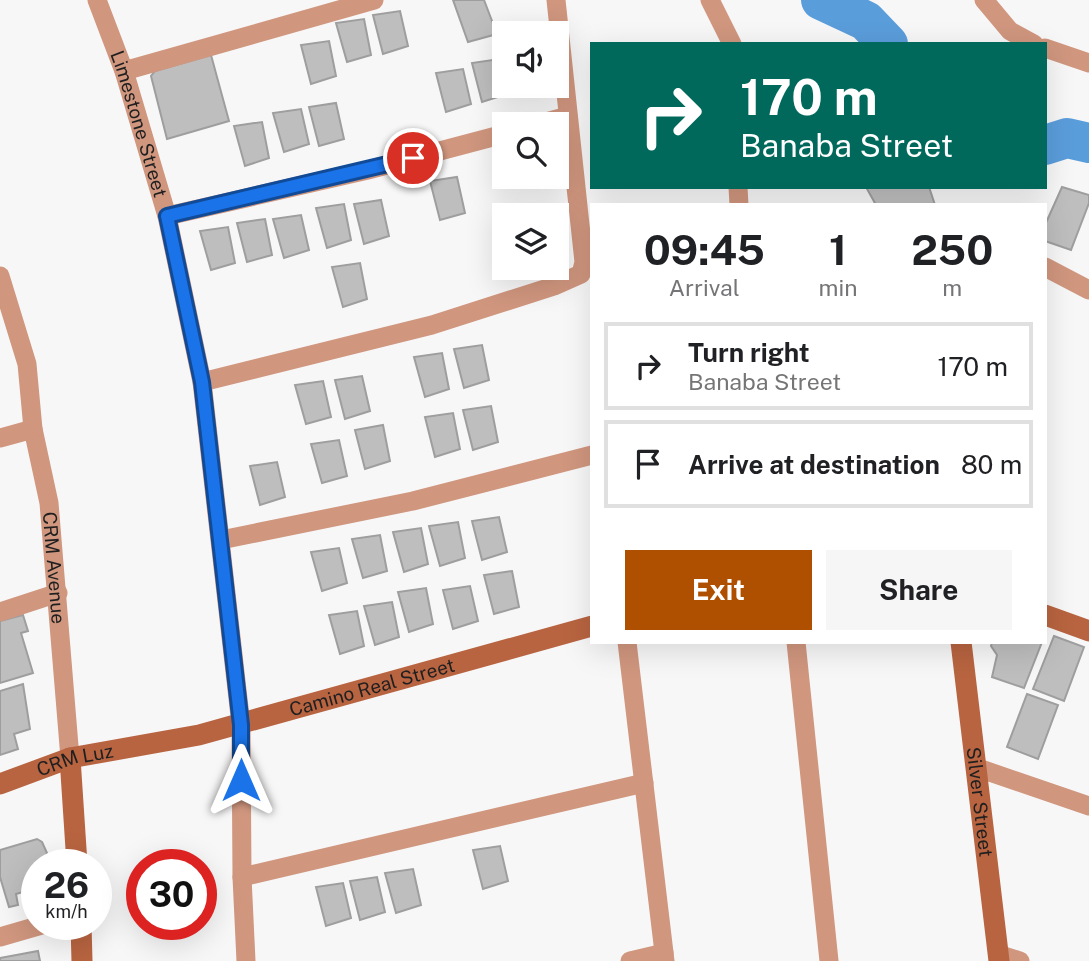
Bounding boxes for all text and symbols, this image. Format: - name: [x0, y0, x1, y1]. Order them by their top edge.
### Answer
- map controls: [492, 21, 569, 280]
- button: sound: [492, 21, 569, 98]
- street label: Limestone Street: [106, 47, 172, 200]
- text: 170 m: [740, 68, 878, 126]
- icon: right: [625, 70, 716, 161]
- button: search: [492, 112, 569, 189]
- text: Banaba Street: [740, 127, 953, 164]
- pin: [383, 128, 443, 188]
- icon: arrive: [394, 139, 432, 177]
- button: layers: [492, 203, 569, 280]
- text: 09:45: [644, 225, 765, 274]
- text: 1: [829, 225, 847, 274]
- text: 250: [911, 225, 993, 274]
- text: Arrival: [669, 274, 740, 301]
- text: min: [819, 274, 858, 301]
- text: m: [942, 274, 962, 301]
- text: Turn right: [688, 337, 810, 368]
- icon: right: [629, 347, 667, 385]
- text: 170 m: [938, 351, 1008, 382]
- text: Banaba Street: [688, 368, 841, 395]
- icon: arrive: [629, 445, 667, 483]
- text: Arrive at destination: [688, 449, 940, 480]
- text: 80 m: [961, 449, 1022, 480]
- street label: CRM Avenue: [39, 511, 70, 625]
- button: Exit: [625, 550, 812, 630]
- button: Share: [826, 550, 1012, 630]
- street label: Camino Real Street: [287, 654, 457, 720]
- street label: CRM Luz: [33, 740, 115, 780]
- position arrow: [204, 743, 278, 817]
- street label: Silver Street: [963, 746, 998, 858]
- speed limit sign: 30: [126, 849, 217, 940]
- text: 26: [44, 865, 89, 906]
- text: km/h: [45, 901, 88, 922]

